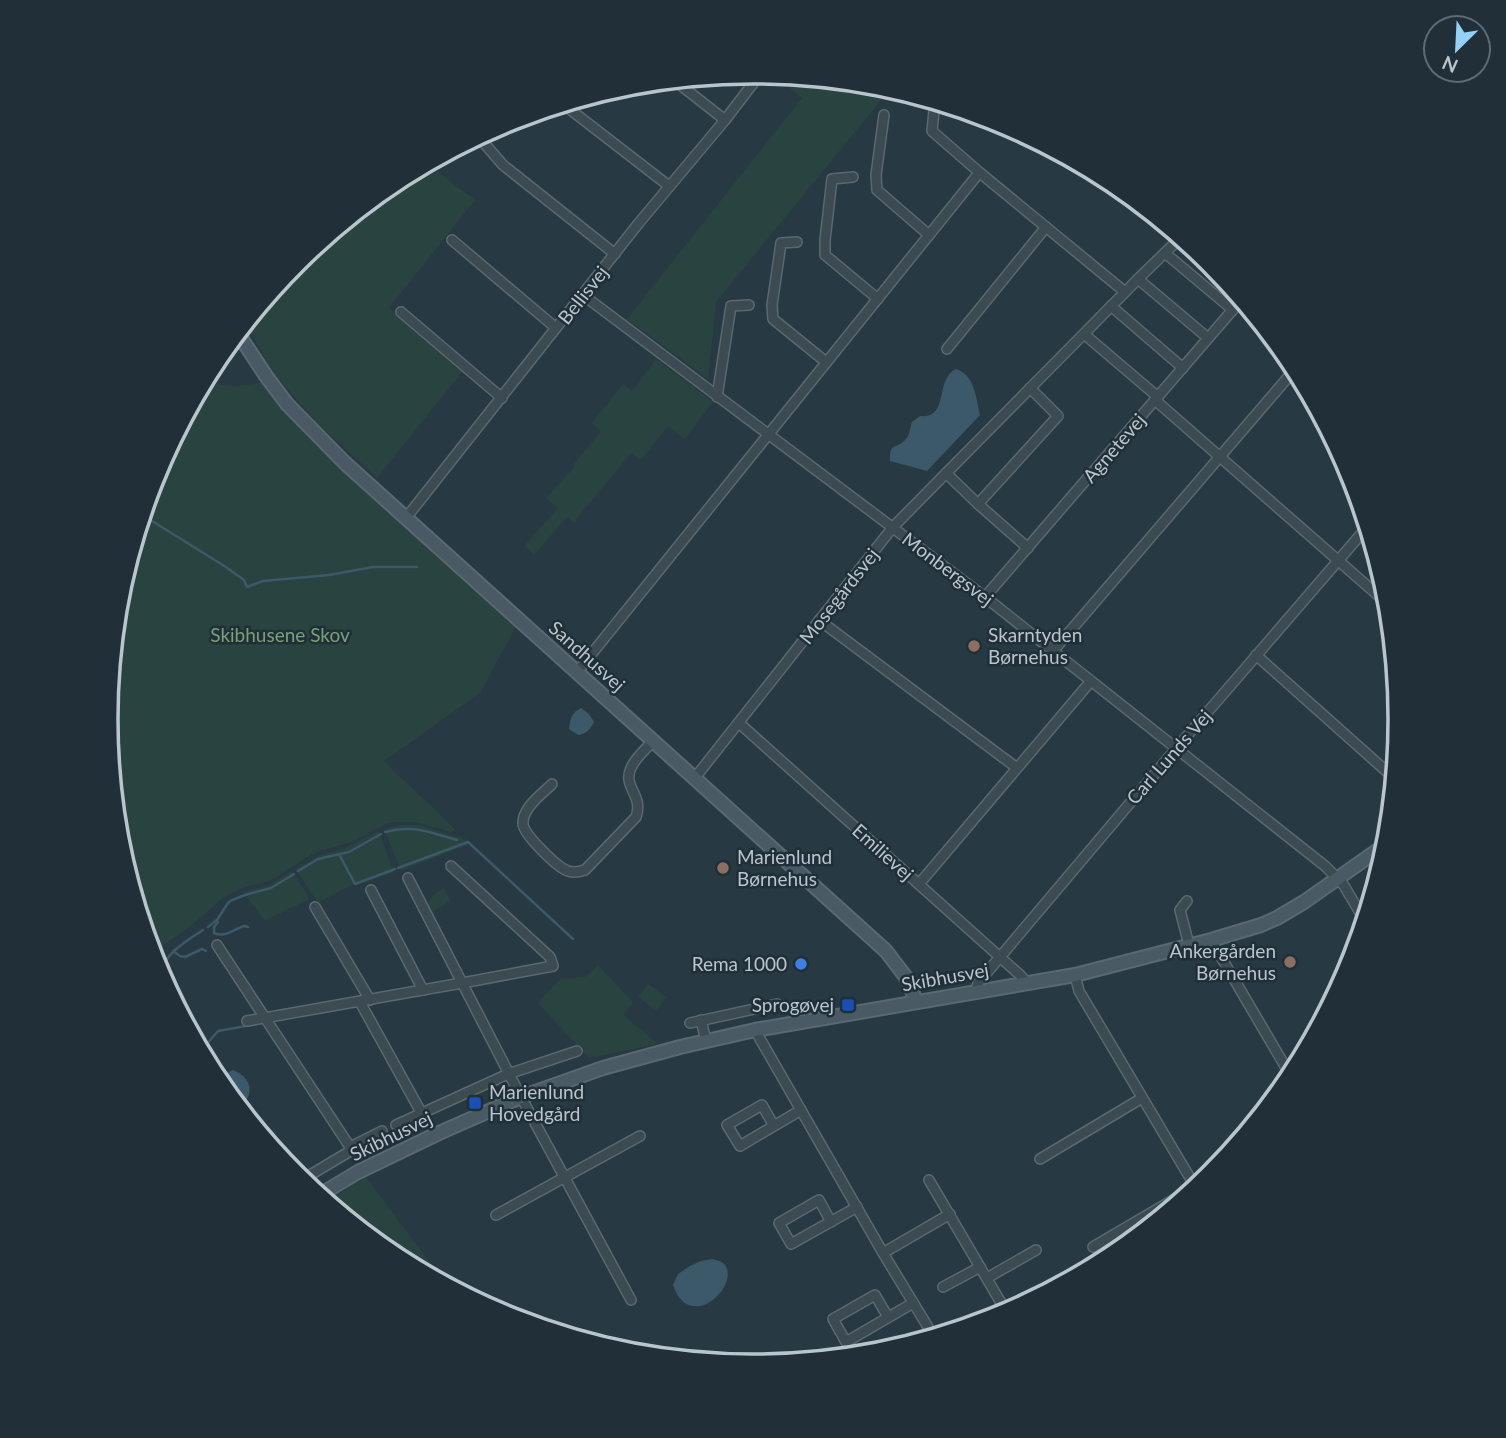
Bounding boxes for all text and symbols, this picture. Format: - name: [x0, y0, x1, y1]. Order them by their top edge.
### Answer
- north arrow: [1422, 14, 1492, 84]
- text: N: [1439, 52, 1461, 78]
- street label: Bellisvej: [553, 261, 613, 329]
- street label: Agnetevej: [1077, 408, 1150, 487]
- street label: Monbergsvej: [898, 527, 998, 610]
- street label: Mosegårdsvej: [794, 543, 883, 648]
- street label: Sandhusvej: [545, 616, 630, 696]
- park label: Skibhusene Skov: [210, 623, 350, 646]
- place label: Skarntyden Børnehus: [988, 623, 1082, 668]
- marker: Skarntyden Børnehus: [966, 638, 982, 654]
- street label: Carl Lunds Vej: [1121, 705, 1216, 809]
- street label: Emilievej: [848, 818, 918, 885]
- place label: Marienlund Børnehus: [737, 845, 832, 890]
- marker: Marienlund Børnehus: [715, 860, 731, 876]
- place label: Ankergården Børnehus: [1170, 939, 1276, 984]
- place label: Rema 1000: [692, 952, 787, 975]
- marker: Ankergården Børnehus: [1282, 954, 1298, 970]
- marker: Rema 1000: [793, 956, 809, 972]
- street label: Skibhusvej: [899, 958, 990, 996]
- place label: Sprogøvej: [752, 993, 834, 1016]
- marker: Sprogøvej: [840, 997, 856, 1013]
- place label: Marienlund Hovedgård: [489, 1080, 584, 1125]
- marker: Marienlund Hovedgård: [467, 1095, 483, 1111]
- street label: Skibhusvej: [346, 1106, 436, 1165]

